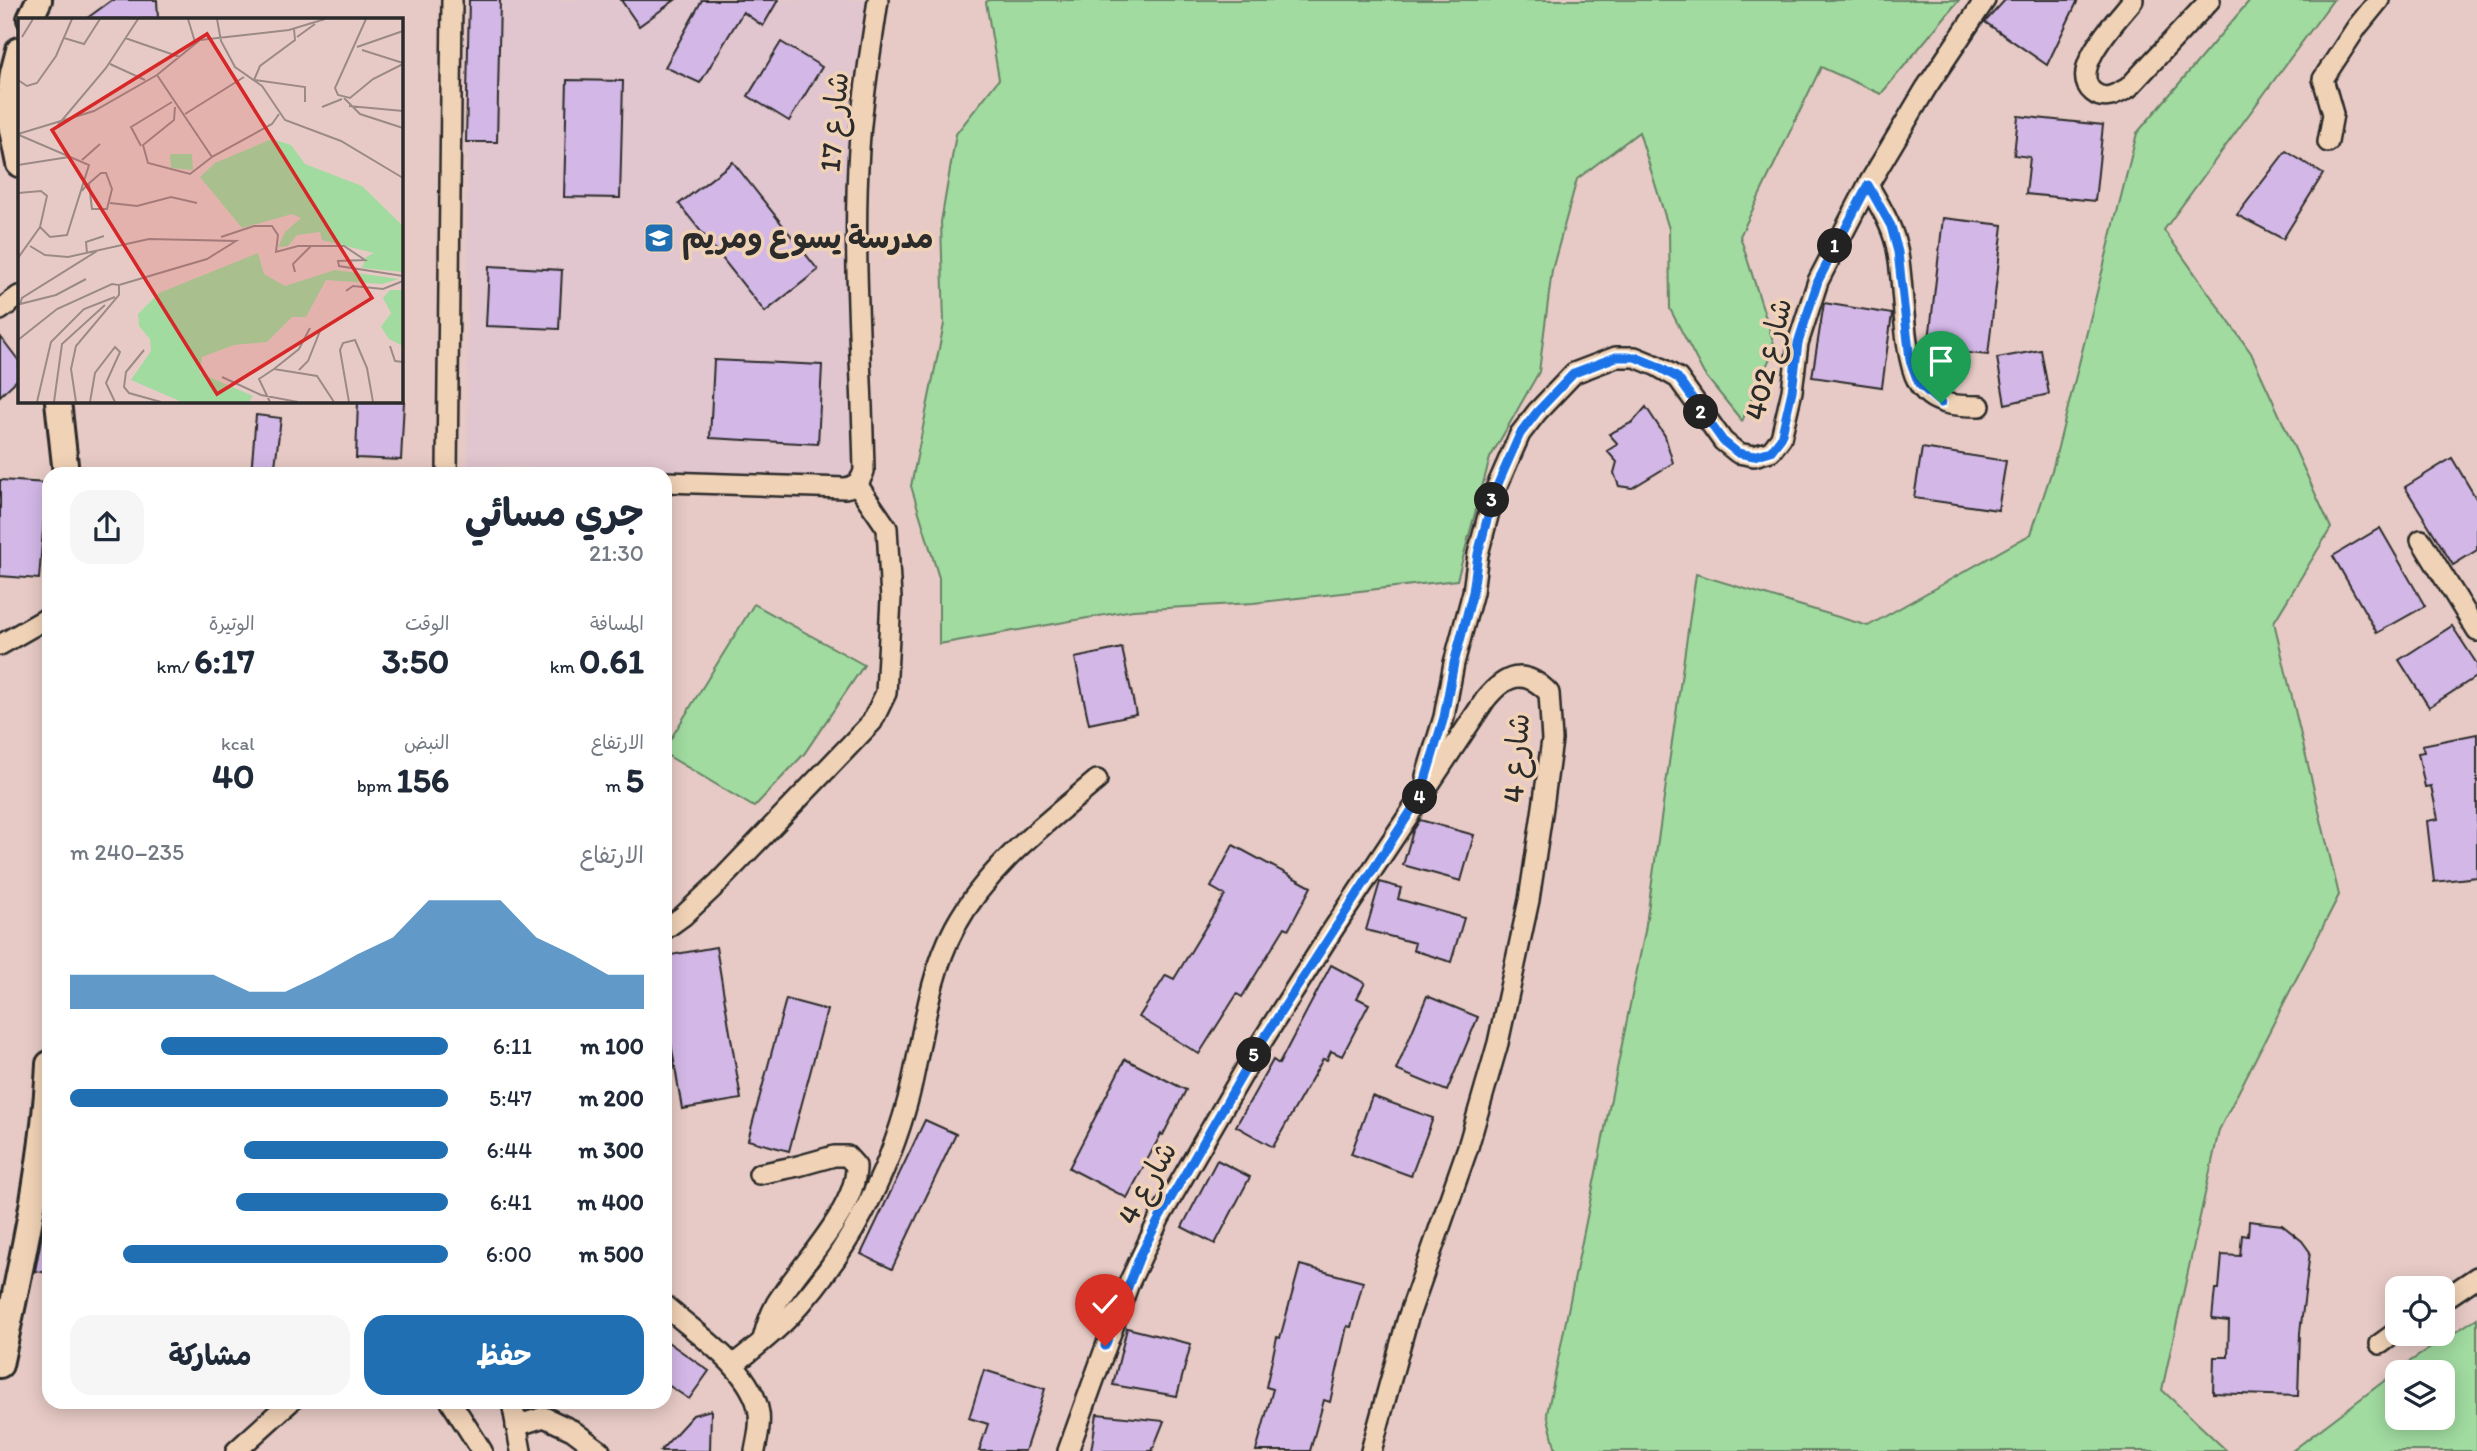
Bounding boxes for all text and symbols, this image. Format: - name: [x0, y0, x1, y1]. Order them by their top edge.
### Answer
- inset map: [18, 18, 402, 402]
- street label: شارع 17: [811, 70, 859, 174]
- place label: مدرسة يسوع ومريم: [682, 219, 934, 260]
- school or university icon: مدرسة يسوع ومريم: [642, 221, 676, 255]
- pin: 1: [1818, 229, 1853, 264]
- text: 1: [1830, 234, 1839, 257]
- street label: شارع 402: [1736, 294, 1802, 424]
- pin: [1911, 331, 1971, 403]
- icon: arrive: [1922, 342, 1960, 380]
- pin: 2: [1684, 394, 1718, 430]
- text: 2: [1696, 400, 1706, 423]
- pin: 3: [1474, 482, 1510, 518]
- text: 3: [1486, 488, 1497, 511]
- button: share: [70, 490, 144, 564]
- text: جري مسائي: [465, 490, 644, 536]
- text: 21:30: [589, 539, 644, 567]
- text: الوتيرة: [209, 612, 255, 635]
- text: الوقت: [405, 612, 449, 635]
- text: المسافة: [590, 612, 644, 635]
- text: 6:17: [194, 640, 255, 682]
- text: 3:50: [382, 640, 449, 682]
- text: 0.61: [579, 640, 644, 682]
- text: /km: [157, 655, 194, 678]
- text: km: [550, 655, 579, 678]
- street label: شارع 4: [1494, 712, 1540, 804]
- text: النبض: [404, 731, 449, 754]
- text: الارتفاع: [591, 731, 644, 754]
- text: kcal: [221, 732, 255, 755]
- text: 40: [212, 755, 255, 797]
- text: 156: [396, 759, 449, 801]
- text: 5: [626, 759, 644, 801]
- text: bpm: [357, 774, 396, 797]
- text: m: [605, 774, 626, 797]
- pin: 4: [1402, 780, 1438, 814]
- text: 4: [1414, 785, 1425, 808]
- text: 235–240 m: [70, 838, 184, 866]
- text: الارتفاع: [580, 841, 644, 869]
- text: 6:11: [493, 1032, 532, 1060]
- text: 100 m: [580, 1032, 644, 1060]
- pin: 5: [1236, 1038, 1272, 1072]
- text: 5: [1249, 1043, 1258, 1066]
- text: 5:47: [489, 1084, 532, 1112]
- text: 200 m: [579, 1084, 644, 1112]
- street label: شارع 4: [1109, 1135, 1187, 1232]
- text: 6:44: [487, 1136, 532, 1164]
- text: 300 m: [579, 1136, 644, 1164]
- text: 6:41: [490, 1188, 532, 1216]
- text: 400 m: [577, 1188, 644, 1216]
- text: 6:00: [486, 1240, 532, 1268]
- text: 500 m: [579, 1240, 644, 1268]
- pin: [1075, 1274, 1135, 1346]
- map controls: [2385, 1276, 2455, 1430]
- button: locate: [2385, 1276, 2455, 1346]
- icon: check: [1086, 1285, 1124, 1323]
- button: مشاركة: [70, 1315, 350, 1395]
- button: حفظ: [364, 1315, 644, 1395]
- button: layers: [2385, 1360, 2455, 1430]

